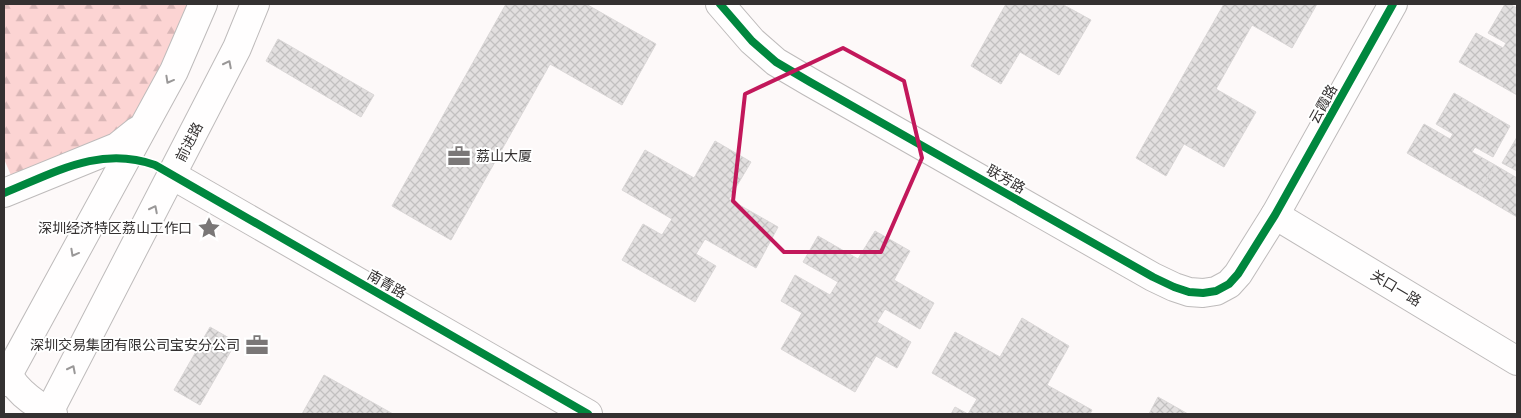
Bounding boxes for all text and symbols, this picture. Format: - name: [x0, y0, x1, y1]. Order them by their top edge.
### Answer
- one-way arrow: [222, 61, 232, 70]
- one-way arrow: [165, 75, 175, 84]
- street label: 云霞路: [1306, 82, 1340, 126]
- street label: 前进路: [172, 120, 206, 164]
- office icon: 荔山大厦: [446, 143, 472, 169]
- place label: 荔山大厦: [476, 148, 532, 164]
- street label: 联芳路: [984, 162, 1028, 196]
- one-way arrow: [148, 205, 158, 214]
- place icon: 深圳经济特区荔山工作口: [196, 215, 222, 241]
- place label: 深圳经济特区荔山工作口: [38, 220, 192, 236]
- one-way arrow: [70, 248, 80, 257]
- street label: 南青路: [365, 267, 409, 301]
- street label: 关口一路: [1368, 267, 1424, 309]
- office icon: 深圳交易集团有限公司宝安分公司: [244, 332, 270, 358]
- place label: 深圳交易集团有限公司宝安分公司: [30, 337, 240, 353]
- one-way arrow: [66, 365, 76, 374]

